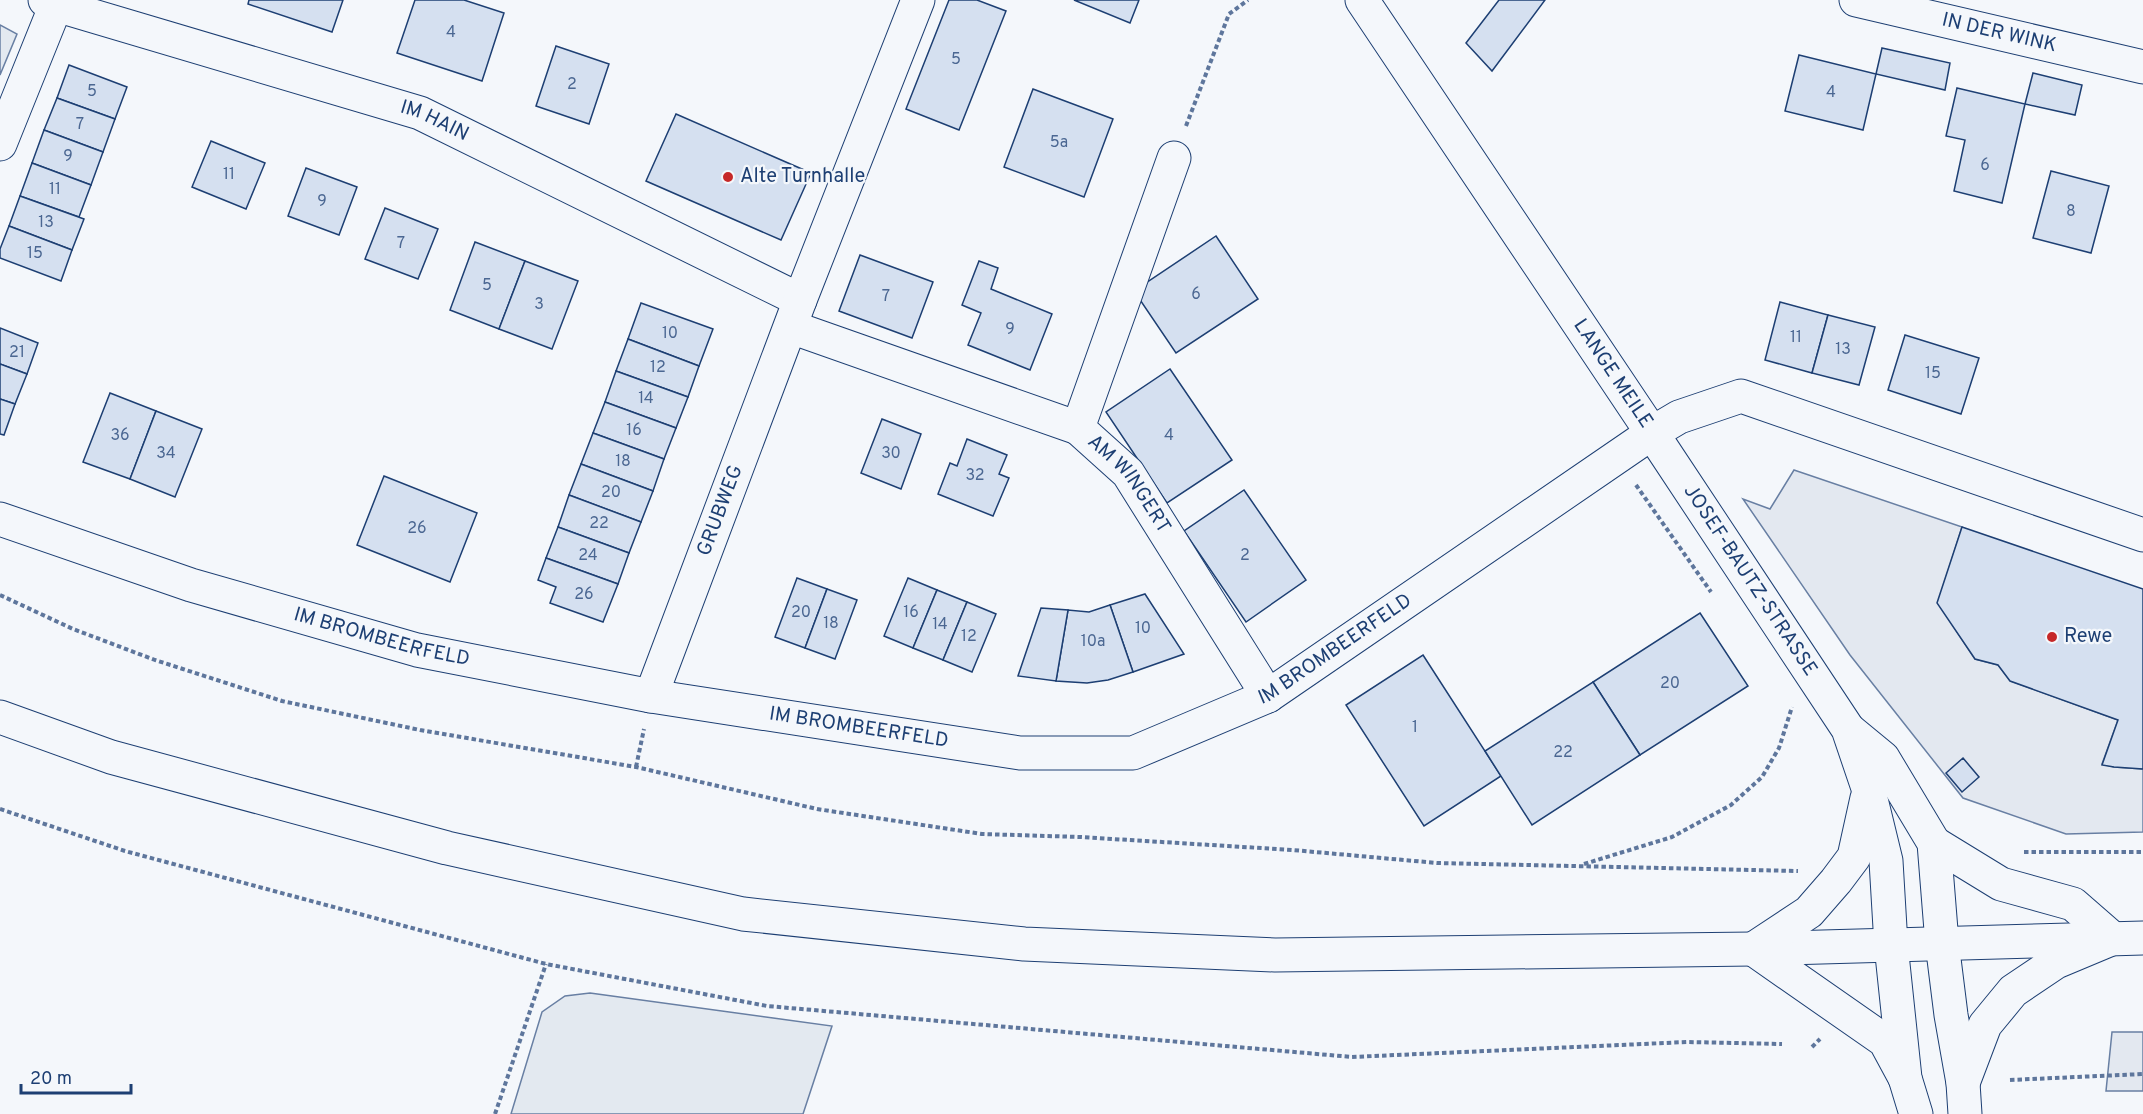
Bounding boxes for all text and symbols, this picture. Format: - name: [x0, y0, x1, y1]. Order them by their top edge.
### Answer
- street label: IN DER WINK: [1939, 7, 2059, 59]
- house number: 4: [446, 23, 456, 43]
- house number: 5: [951, 50, 961, 70]
- house number: 2: [567, 75, 577, 95]
- house number: 5: [87, 82, 97, 102]
- house number: 4: [1826, 83, 1836, 103]
- street label: IM HAIN: [397, 95, 473, 148]
- house number: 7: [76, 115, 84, 135]
- house number: 5a: [1050, 133, 1068, 153]
- house number: 9: [63, 147, 73, 167]
- house number: 6: [1980, 156, 1990, 176]
- place label: Alte Turnhalle: [740, 164, 865, 190]
- house number: 11: [223, 165, 235, 185]
- marker: Alte Turnhalle: [721, 170, 735, 184]
- house number: 11: [49, 180, 61, 200]
- house number: 9: [317, 192, 327, 212]
- house number: 8: [2066, 202, 2076, 222]
- house number: 13: [38, 213, 54, 233]
- house number: 7: [397, 234, 405, 254]
- house number: 15: [27, 244, 43, 264]
- house number: 5: [482, 276, 492, 296]
- house number: 6: [1191, 285, 1201, 305]
- house number: 7: [882, 287, 890, 307]
- house number: 3: [534, 295, 544, 315]
- street label: LANGE MEILE: [1567, 314, 1658, 433]
- house number: 9: [1005, 320, 1015, 340]
- house number: 10: [662, 324, 678, 344]
- house number: 11: [1790, 328, 1802, 348]
- house number: 13: [1835, 340, 1851, 360]
- house number: 21: [9, 343, 25, 363]
- house number: 12: [650, 358, 666, 378]
- house number: 15: [1925, 364, 1941, 384]
- house number: 14: [638, 389, 654, 409]
- house number: 16: [626, 421, 642, 441]
- house number: 36: [110, 426, 130, 446]
- house number: 4: [1164, 426, 1174, 446]
- street label: AM WINGERT: [1081, 429, 1176, 539]
- house number: 34: [156, 444, 176, 464]
- house number: 30: [881, 444, 901, 464]
- house number: 18: [615, 452, 631, 472]
- street label: GRUBWEG: [692, 461, 750, 560]
- house number: 32: [965, 466, 985, 486]
- street label: JOSEF-BAUTZ-STRASSE: [1677, 480, 1823, 681]
- house number: 20: [601, 483, 621, 503]
- house number: 22: [589, 514, 609, 534]
- house number: 26: [407, 519, 427, 539]
- house number: 24: [578, 546, 598, 566]
- house number: 2: [1240, 546, 1250, 566]
- house number: 26: [574, 585, 594, 605]
- street label: IM BROMBEERFELD: [1254, 588, 1417, 712]
- street label: IM BROMBEERFELD: [291, 602, 472, 673]
- house number: 20: [791, 603, 811, 623]
- house number: 16: [903, 603, 919, 623]
- house number: 18: [823, 614, 839, 634]
- house number: 14: [932, 615, 948, 635]
- house number: 10: [1135, 619, 1151, 639]
- place label: Rewe: [2064, 624, 2112, 650]
- house number: 12: [961, 627, 977, 647]
- marker: Rewe: [2045, 630, 2059, 644]
- house number: 10a: [1081, 632, 1105, 652]
- house number: 20: [1660, 674, 1680, 694]
- street label: IM BROMBEERFELD: [767, 701, 950, 755]
- house number: 1: [1412, 718, 1418, 738]
- house number: 22: [1553, 743, 1573, 763]
- scale bar: [21, 1057, 130, 1095]
- text: 20 m: [30, 1068, 72, 1091]

